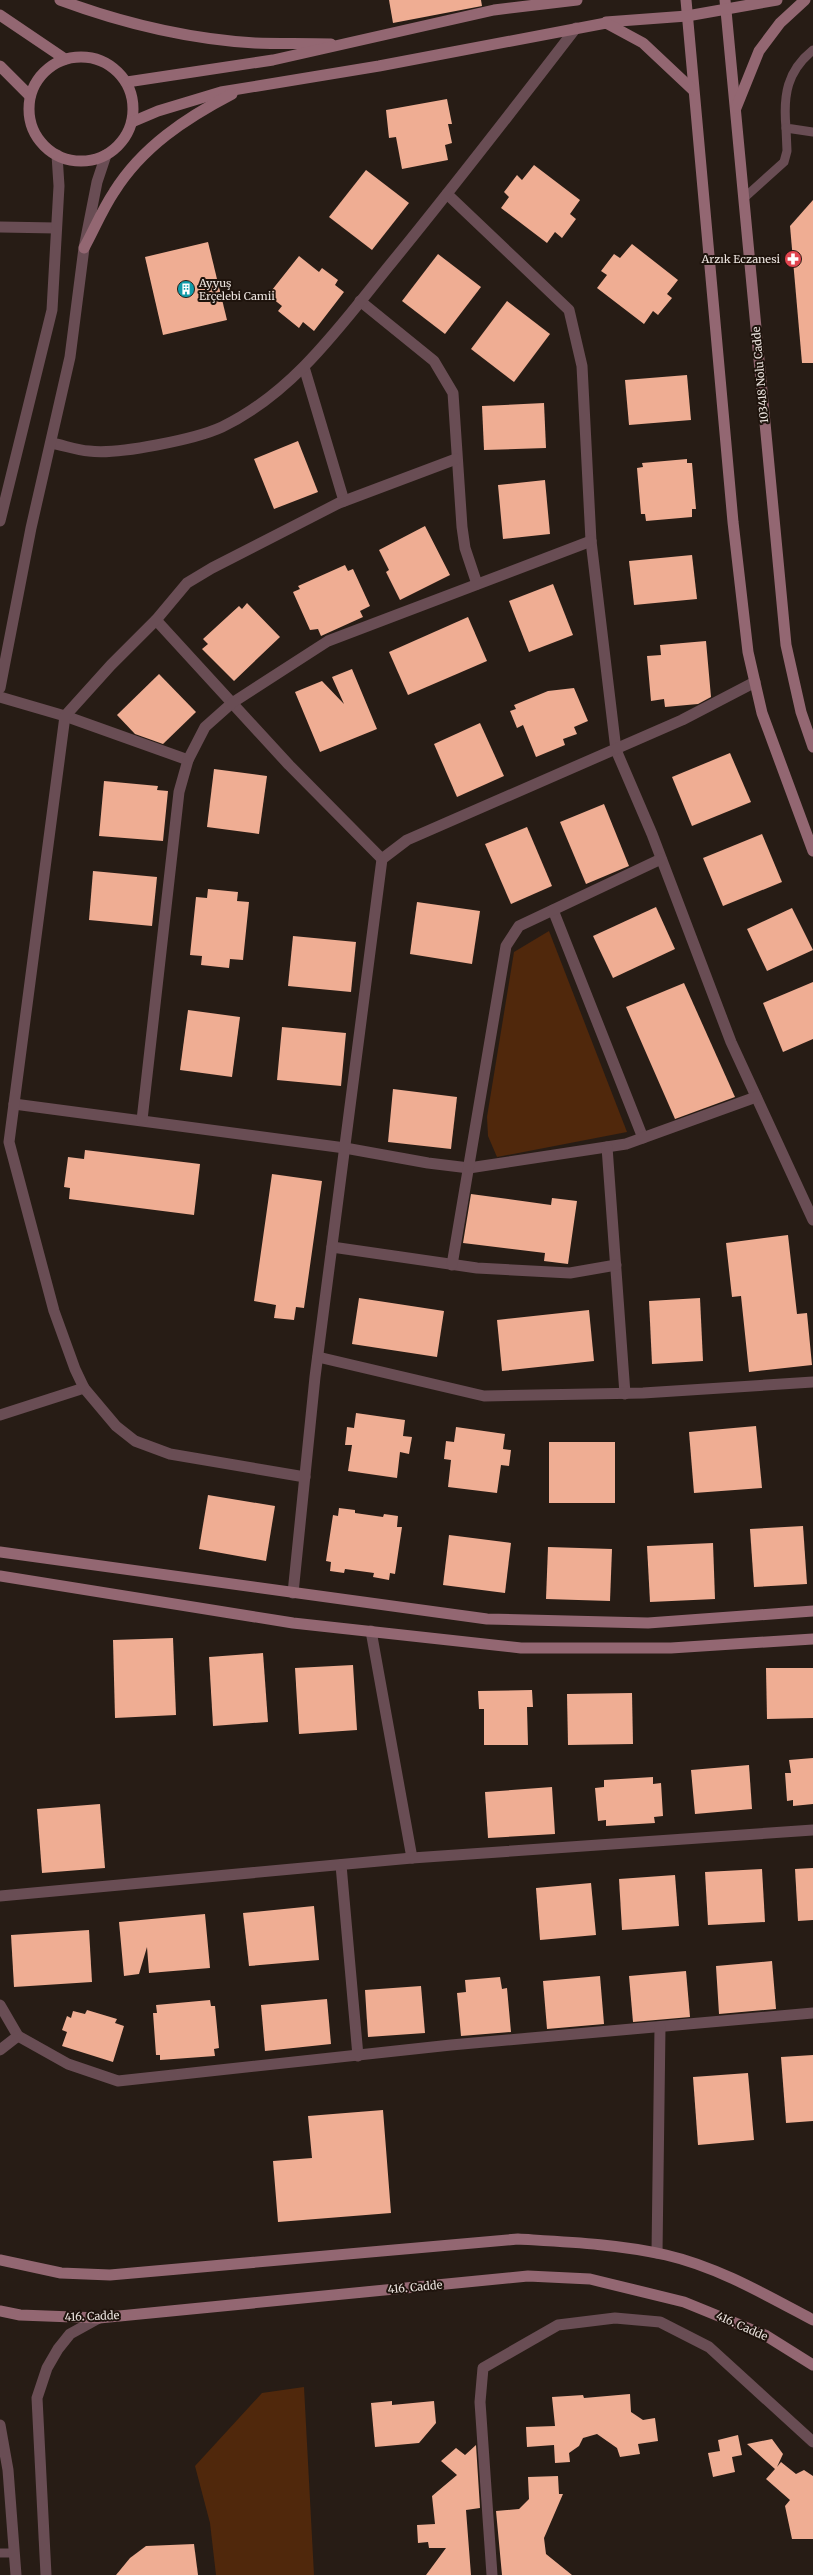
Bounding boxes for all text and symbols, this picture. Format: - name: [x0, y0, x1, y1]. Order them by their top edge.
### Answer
- pharmacy icon: Arzık Eczanesi: [783, 249, 803, 269]
- place label: Arzık Eczanesi: [700, 252, 780, 266]
- place label: Ayyuş Erçelebi Camii: [198, 276, 275, 303]
- building icon: Ayyuş Erçelebi Camii: [176, 279, 196, 299]
- street label: 103418 Nolu Cadde: [749, 326, 771, 424]
- street label: 416. Cadde: [387, 2278, 443, 2296]
- street label: 416. Cadde: [64, 2308, 120, 2324]
- street label: 416. Cadde: [714, 2308, 770, 2344]

